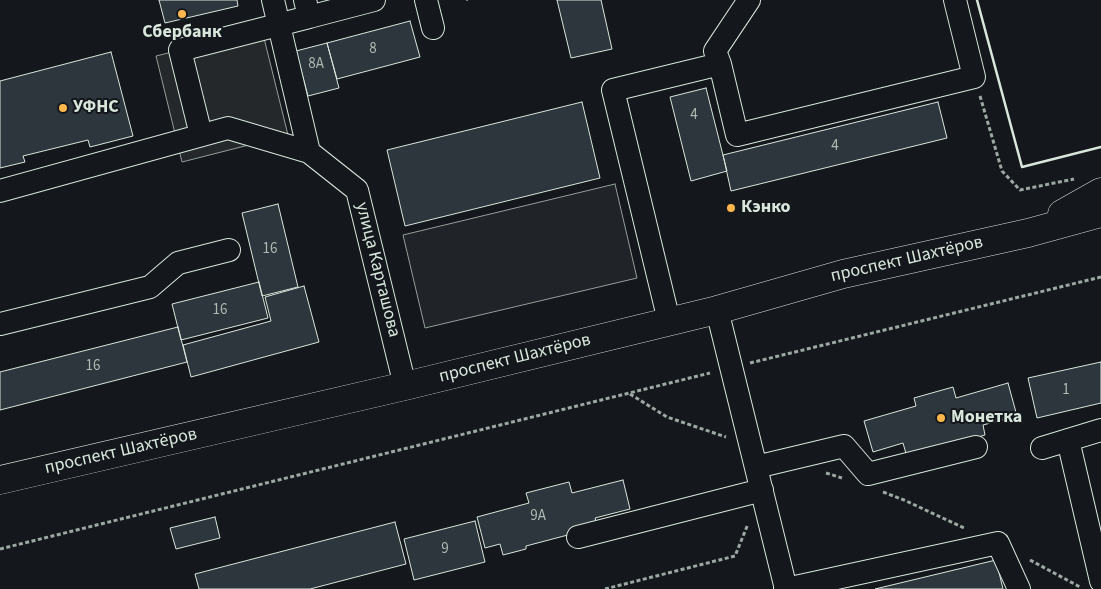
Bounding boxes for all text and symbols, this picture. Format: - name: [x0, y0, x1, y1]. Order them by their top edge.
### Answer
- marker: Сбербанк: [176, 8, 188, 20]
- place label: Сбербанк: [142, 22, 222, 44]
- house number: 8: [369, 41, 377, 59]
- house number: 8А: [308, 56, 324, 74]
- place label: УФНС: [73, 97, 119, 119]
- marker: УФНС: [57, 102, 69, 114]
- house number: 4: [690, 107, 698, 125]
- house number: 4: [831, 138, 839, 156]
- place label: Кэнко: [741, 197, 791, 219]
- street label: улица Карташова: [350, 200, 404, 340]
- marker: Кэнко: [725, 202, 737, 214]
- street label: проспект Шахтёров: [829, 232, 985, 288]
- house number: 16: [263, 241, 277, 259]
- house number: 16: [213, 302, 227, 320]
- street label: проспект Шахтёров: [437, 330, 593, 388]
- house number: 16: [86, 358, 100, 376]
- house number: 1: [1062, 382, 1070, 400]
- place label: Монетка: [951, 407, 1022, 429]
- marker: Монетка: [935, 412, 947, 424]
- street label: проспект Шахтёров: [43, 424, 199, 480]
- house number: 9А: [530, 508, 546, 526]
- house number: 9: [441, 541, 449, 559]

